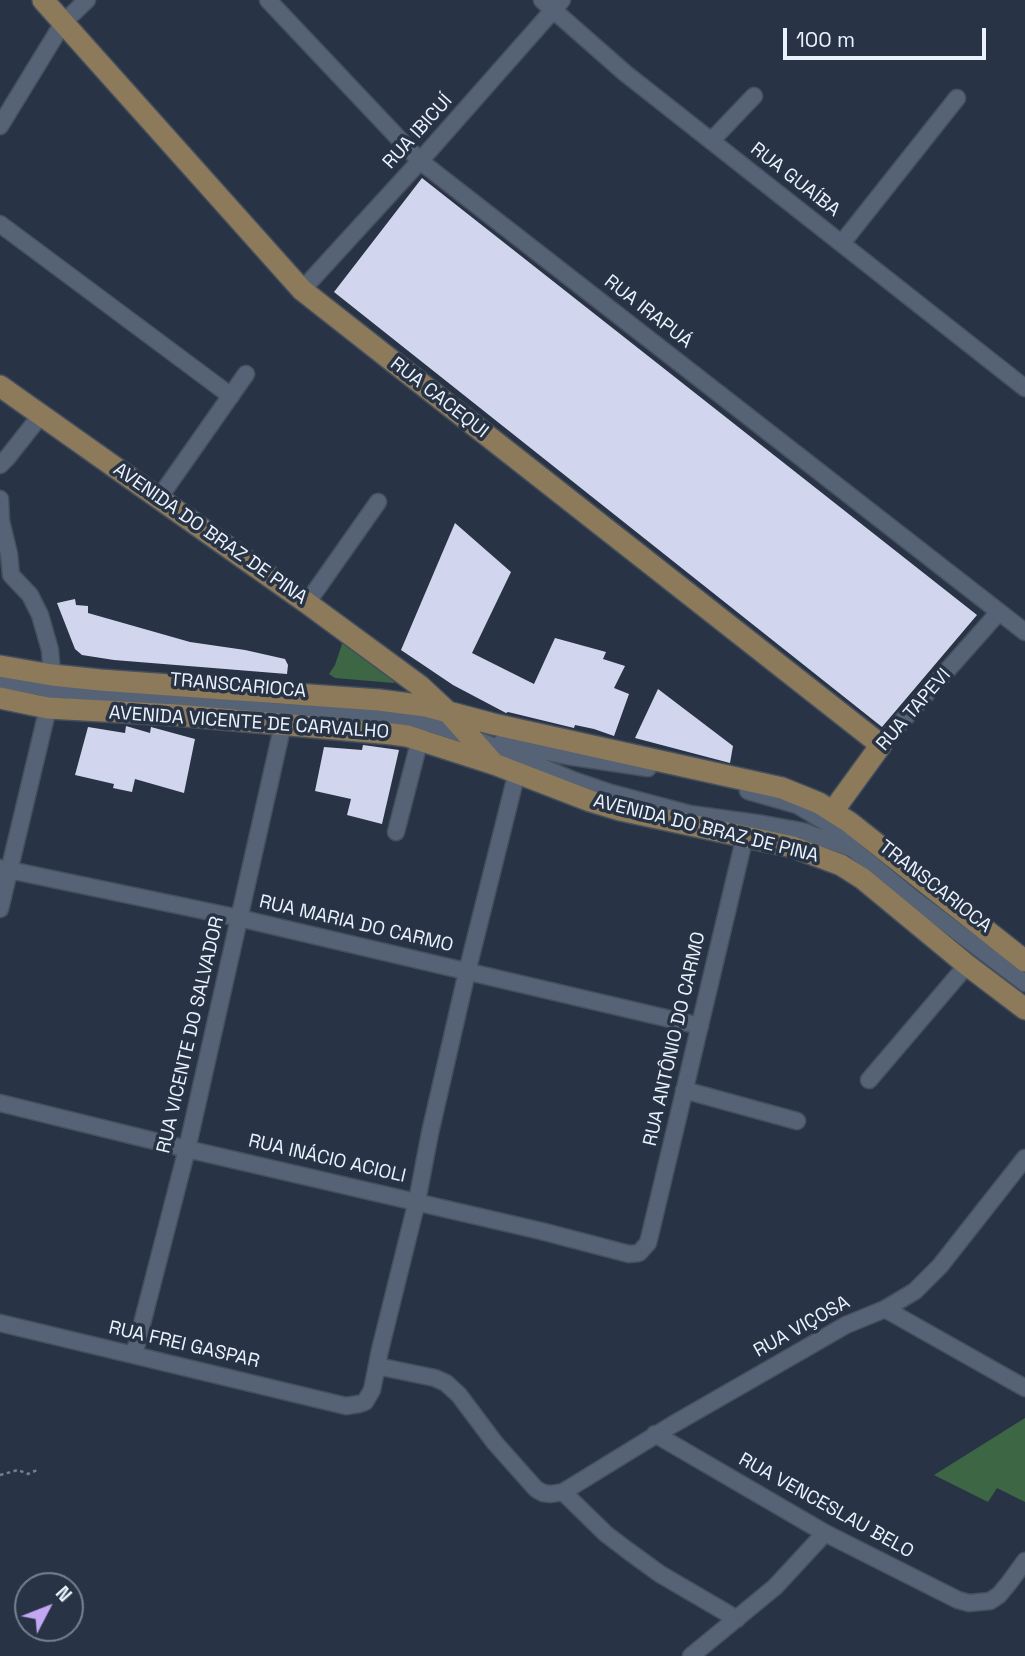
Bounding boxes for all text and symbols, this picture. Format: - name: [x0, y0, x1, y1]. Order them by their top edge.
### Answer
- scale bar: [787, 14, 990, 58]
- text: 100 m: [796, 26, 855, 53]
- street label: RUA IBICUÍ: [379, 90, 457, 174]
- street label: RUA GUAÍBA: [746, 138, 844, 222]
- street label: RUA IRAPUÁ: [599, 271, 697, 353]
- street label: RUA CACEQUI: [385, 353, 493, 443]
- street label: AVENIDA DO BRAZ DE PINA: [109, 458, 311, 610]
- street label: RUA TAPEVI: [872, 664, 956, 756]
- street label: TRANSCARIOCA: [169, 669, 307, 703]
- street label: AVENIDA VICENTE DE CARVALHO: [108, 702, 390, 744]
- street label: AVENIDA DO BRAZ DE PINA: [591, 790, 821, 868]
- street label: TRANSCARIOCA: [874, 836, 996, 938]
- street label: RUA MARIA DO CARMO: [257, 891, 455, 957]
- street label: RUA VICENTE DO SALVADOR: [153, 914, 229, 1156]
- street label: RUA ANTÔNIO DO CARMO: [639, 930, 711, 1148]
- street label: RUA INÁCIO ACIOLI: [246, 1130, 408, 1188]
- street label: RUA VIÇOSA: [750, 1291, 854, 1363]
- street label: RUA FREI GASPAR: [106, 1317, 262, 1373]
- street label: RUA VENCESLAU BELO: [735, 1448, 917, 1564]
- north arrow: [14, 1572, 84, 1642]
- text: N: [50, 1581, 77, 1607]

